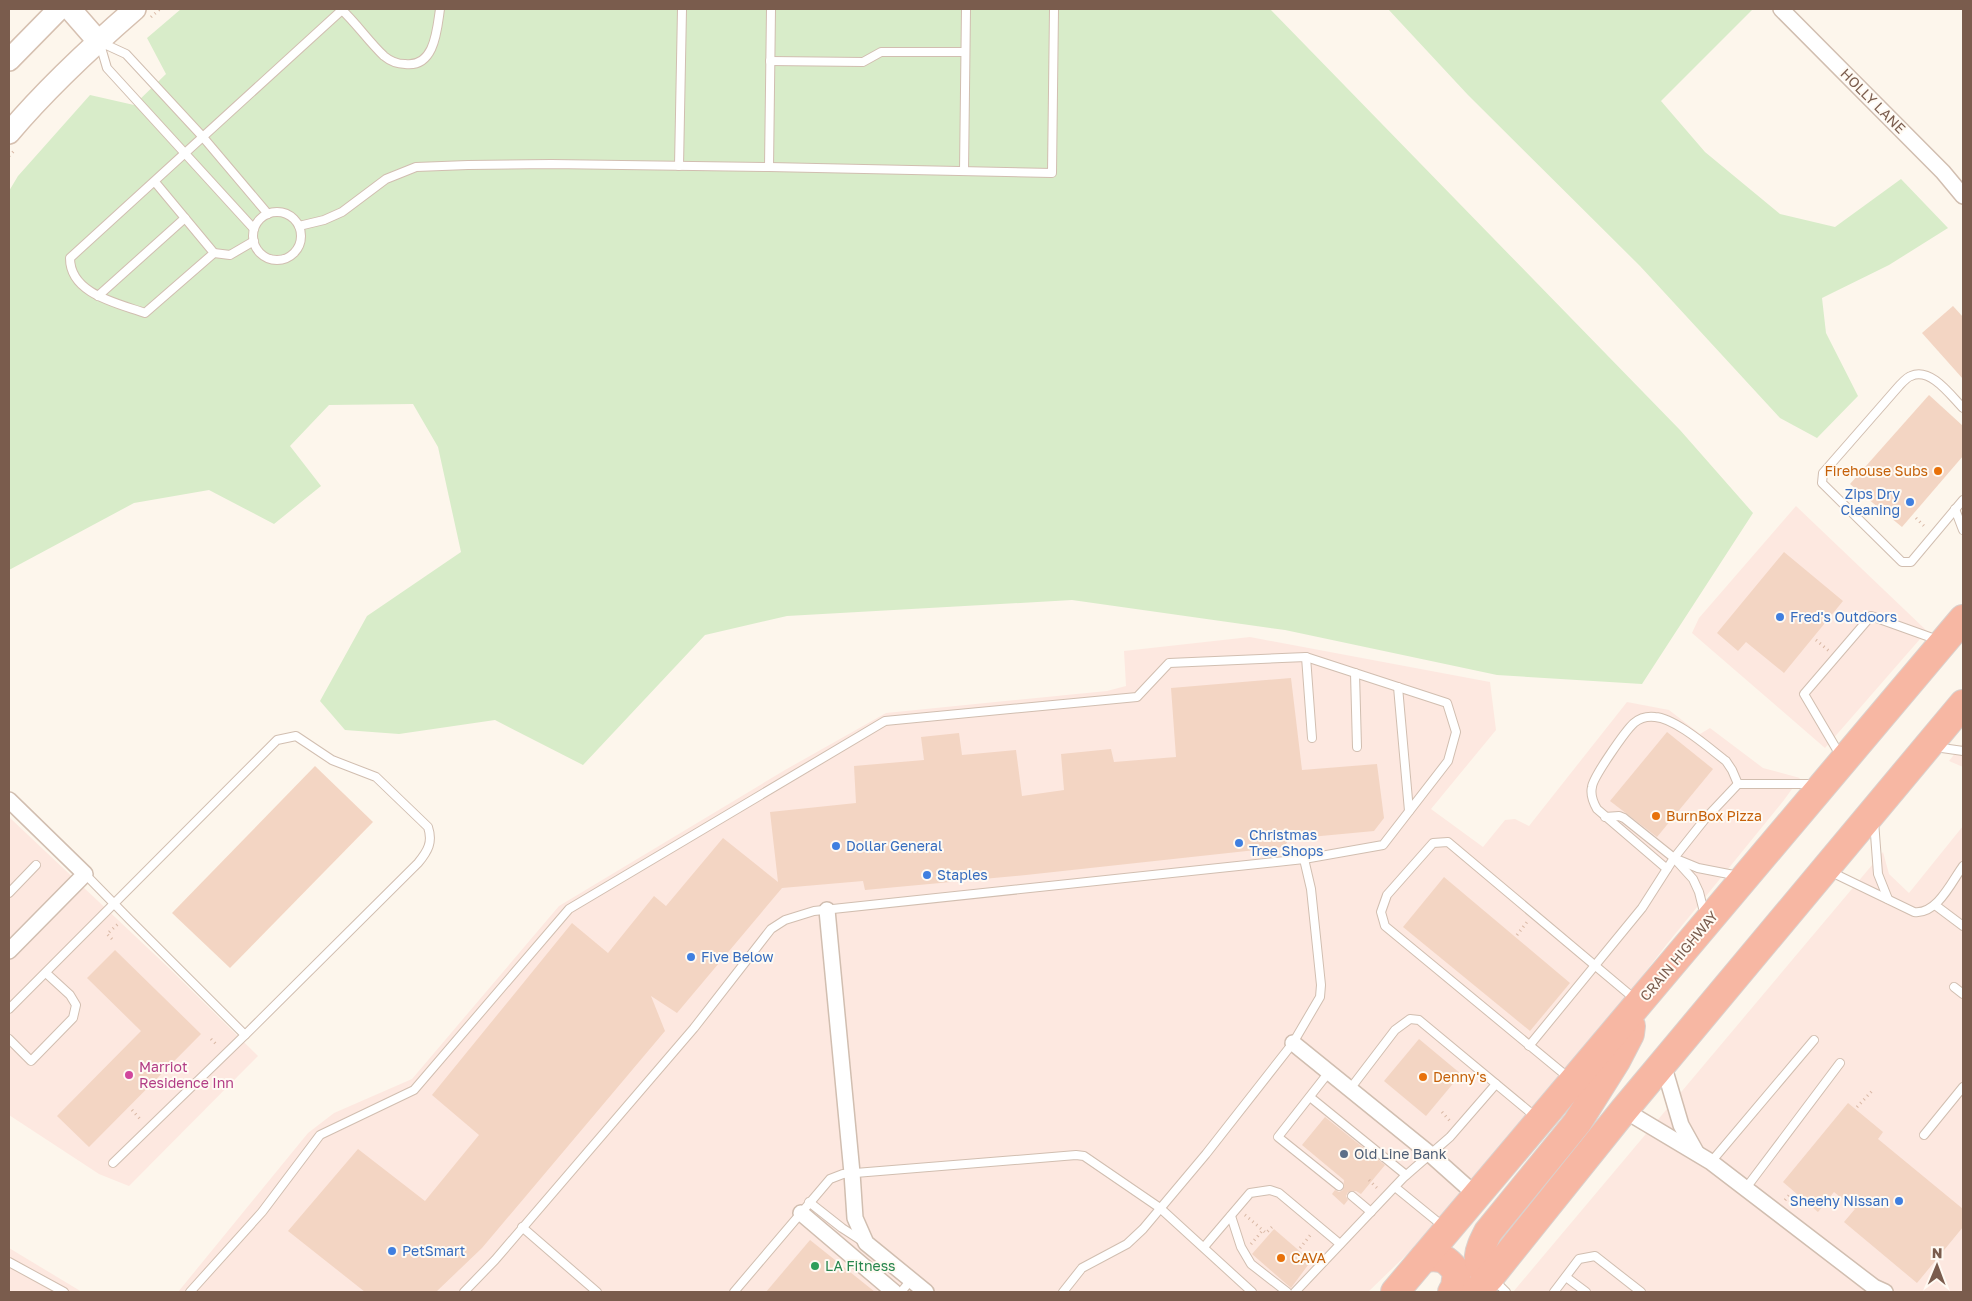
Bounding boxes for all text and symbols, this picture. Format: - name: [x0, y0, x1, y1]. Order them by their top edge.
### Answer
- street label: HOLLY LANE: [1837, 65, 1909, 137]
- place label: Firehouse Subs: [1824, 462, 1928, 479]
- marker: Firehouse Subs: [1932, 465, 1944, 477]
- place label: Zips Dry Cleaning: [1841, 485, 1900, 518]
- marker: Zips Dry Cleaning: [1904, 496, 1916, 508]
- place label: Fred's Outdoors: [1790, 608, 1897, 625]
- marker: Fred's Outdoors: [1774, 611, 1786, 623]
- place label: BurnBox Pizza: [1666, 807, 1762, 824]
- marker: BurnBox Pizza: [1650, 810, 1662, 822]
- place label: Christmas Tree Shops: [1249, 826, 1323, 859]
- place label: Dollar General: [846, 837, 942, 854]
- marker: Christmas Tree Shops: [1233, 837, 1245, 849]
- marker: Dollar General: [830, 840, 842, 852]
- place label: Staples: [937, 866, 988, 883]
- marker: Staples: [921, 869, 933, 881]
- street label: CRAIN HIGHWAY: [1636, 907, 1721, 1004]
- place label: Five Below: [701, 948, 774, 965]
- marker: Five Below: [685, 951, 697, 963]
- place label: Marriot Residence Inn: [139, 1058, 234, 1091]
- place label: Denny's: [1433, 1068, 1487, 1085]
- marker: Marriot Residence Inn: [123, 1069, 135, 1081]
- marker: Denny's: [1417, 1071, 1429, 1083]
- place label: Old Line Bank: [1354, 1145, 1447, 1162]
- marker: Old Line Bank: [1338, 1148, 1350, 1160]
- place label: Sheehy Nissan: [1790, 1192, 1889, 1209]
- marker: Sheehy Nissan: [1893, 1195, 1905, 1207]
- north arrow: [1912, 1241, 1962, 1291]
- place label: PetSmart: [402, 1242, 465, 1259]
- text: N: [1932, 1244, 1943, 1261]
- marker: PetSmart: [386, 1245, 398, 1257]
- place label: CAVA: [1291, 1249, 1326, 1266]
- marker: CAVA: [1275, 1252, 1287, 1264]
- place label: LA Fitness: [825, 1257, 896, 1274]
- marker: LA Fitness: [809, 1260, 821, 1272]

